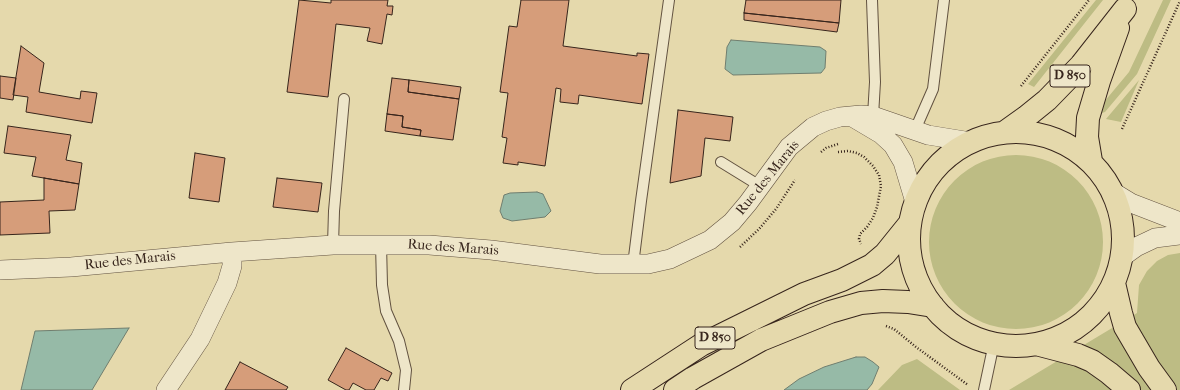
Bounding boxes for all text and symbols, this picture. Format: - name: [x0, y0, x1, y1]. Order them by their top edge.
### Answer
- road number: D 850: [1050, 65, 1090, 87]
- street label: Rue des Marais: [733, 137, 803, 219]
- street label: Rue des Marais: [407, 236, 499, 260]
- street label: Rue des Marais: [84, 248, 176, 274]
- road number: D 850: [695, 327, 735, 349]

